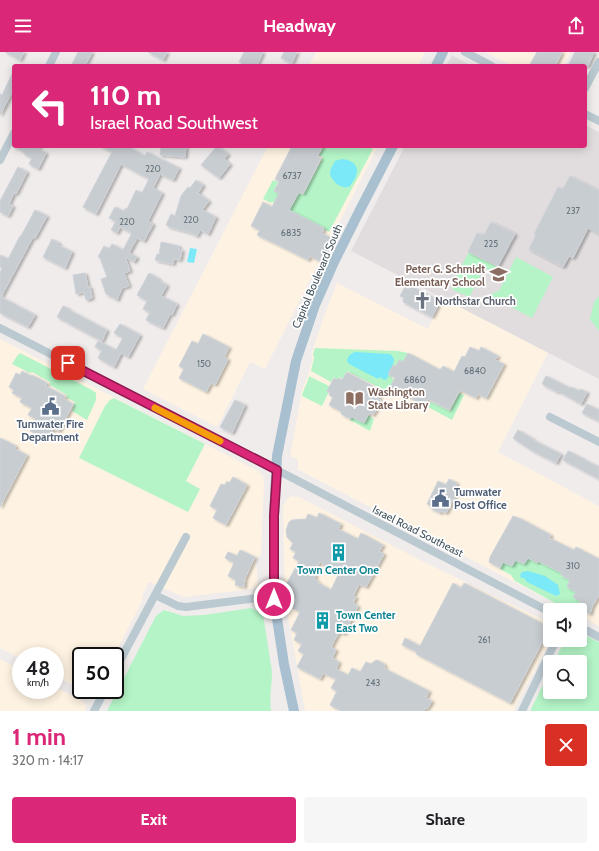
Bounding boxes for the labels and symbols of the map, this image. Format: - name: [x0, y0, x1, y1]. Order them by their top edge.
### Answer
- house number: 220: [145, 163, 161, 174]
- house number: 6737: [283, 170, 302, 181]
- house number: 237: [566, 205, 581, 216]
- house number: 220: [183, 214, 199, 225]
- house number: 220: [119, 216, 135, 227]
- street label: Capitol Boulevard South: [289, 222, 345, 330]
- house number: 6835: [281, 227, 301, 238]
- house number: 225: [484, 238, 498, 249]
- place label: Peter G. Schmidt Elementary School: [395, 262, 485, 289]
- school or university icon: Peter G. Schmidt Elementary School: [488, 265, 508, 285]
- church icon: Northstar Church: [412, 291, 432, 311]
- place label: Northstar Church: [435, 294, 516, 308]
- pin: [51, 346, 85, 380]
- house number: 150: [197, 358, 211, 369]
- house number: 6840: [464, 365, 486, 376]
- house number: 6860: [404, 374, 426, 385]
- place label: Washington State Library: [368, 385, 428, 412]
- library icon: Washington State Library: [345, 388, 365, 408]
- public building icon: Tumwater Fire Department: [40, 396, 60, 416]
- place label: Tumwater Fire Department: [16, 417, 84, 444]
- place label: Tumwater Post Office: [454, 485, 507, 512]
- public building icon: Tumwater Post Office: [431, 488, 451, 508]
- street label: Israel Road Southeast: [370, 502, 466, 560]
- building icon: Town Center One: [328, 542, 348, 562]
- house number: 310: [566, 560, 580, 571]
- place label: Town Center One: [297, 563, 379, 577]
- position arrow: [253, 578, 295, 620]
- place label: Town Center East Two: [336, 608, 396, 635]
- building icon: Town Center East Two: [313, 611, 333, 631]
- house number: 261: [478, 634, 490, 645]
- speed limit sign: 50: [72, 647, 124, 699]
- house number: 243: [366, 677, 381, 688]

